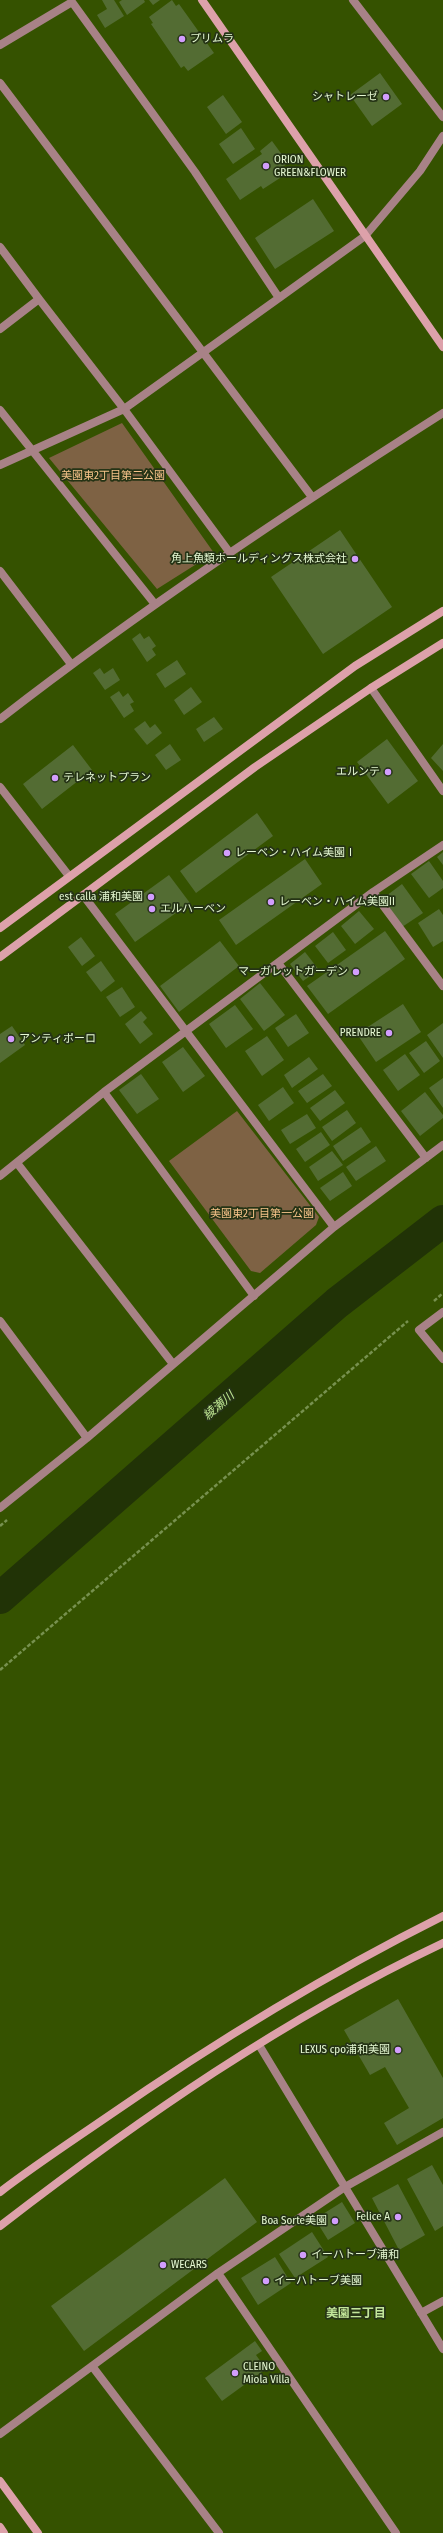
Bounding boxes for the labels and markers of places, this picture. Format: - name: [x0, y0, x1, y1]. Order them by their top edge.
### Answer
- place label: プリムラ: [190, 32, 234, 46]
- marker: プリムラ: [177, 34, 187, 44]
- place label: シャトレーゼ: [312, 90, 378, 104]
- marker: シャトレーゼ: [381, 92, 391, 102]
- place label: ORION GREEN&FLOWER: [274, 153, 346, 179]
- marker: ORION GREEN&FLOWER: [261, 161, 271, 171]
- place label: 角上魚類ホールディングス株式会社: [171, 552, 347, 566]
- marker: 角上魚類ホールディングス株式会社: [350, 554, 360, 564]
- place label: エルンテ: [336, 765, 380, 779]
- marker: エルンテ: [383, 767, 393, 777]
- place label: テレネットプラン: [63, 771, 151, 785]
- marker: テレネットプラン: [50, 773, 60, 783]
- place label: レーベン・ハイム美園Ⅰ: [235, 846, 356, 860]
- marker: レーベン・ハイム美園Ⅰ: [222, 848, 232, 858]
- place label: est calla 浦和美園: [59, 890, 143, 904]
- marker: est calla 浦和美園: [146, 892, 156, 902]
- place label: レーベン・ハイム美園II: [279, 895, 395, 909]
- marker: レーベン・ハイム美園II: [266, 897, 276, 907]
- place label: エルハーベン: [160, 902, 226, 916]
- marker: エルハーベン: [147, 904, 157, 914]
- place label: マーガレットガーデン: [238, 965, 348, 979]
- marker: マーガレットガーデン: [351, 967, 361, 977]
- place label: PRENDRE: [340, 1026, 381, 1040]
- marker: PRENDRE: [384, 1028, 394, 1038]
- place label: アンティポーロ: [19, 1032, 96, 1046]
- marker: アンティポーロ: [6, 1034, 16, 1044]
- place label: LEXUS cpo浦和美園: [300, 2043, 390, 2057]
- marker: LEXUS cpo浦和美園: [393, 2045, 403, 2055]
- place label: Felice A: [356, 2210, 390, 2224]
- marker: Felice A: [393, 2212, 403, 2222]
- place label: Boa Sorte美園: [261, 2214, 327, 2228]
- marker: Boa Sorte美園: [330, 2216, 340, 2226]
- place label: イーハトーブ浦和: [311, 2248, 399, 2262]
- marker: イーハトーブ浦和: [298, 2250, 308, 2260]
- place label: WECARS: [171, 2258, 207, 2272]
- marker: WECARS: [158, 2260, 168, 2270]
- place label: イーハトーブ美園: [274, 2274, 362, 2288]
- marker: イーハトーブ美園: [261, 2276, 271, 2286]
- place label: CLEINO Miola Villa: [243, 2360, 290, 2386]
- marker: CLEINO Miola Villa: [230, 2368, 240, 2378]

